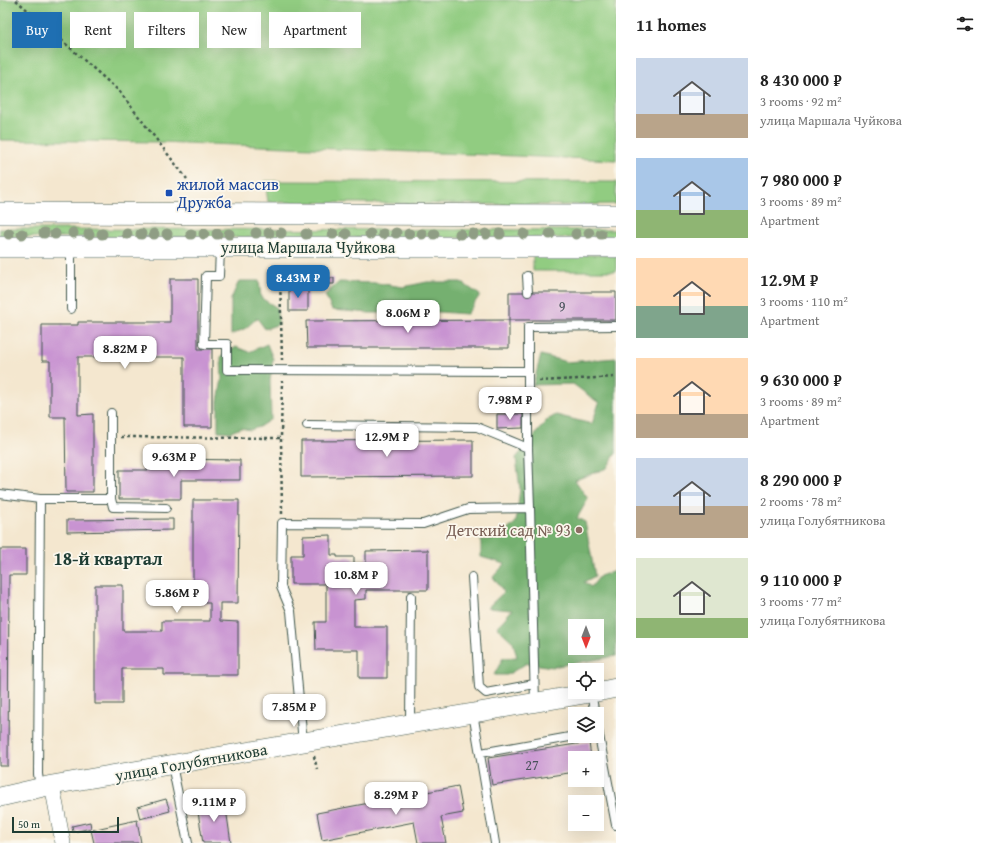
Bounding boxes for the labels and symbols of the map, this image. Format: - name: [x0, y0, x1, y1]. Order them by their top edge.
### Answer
- place label: жилой массив Дружба: [176, 172, 279, 214]
- marker: жилой массив Дружба: [164, 188, 174, 198]
- street label: улица Маршала Чуйкова: [220, 235, 396, 259]
- pin: 8.43M ₽: [261, 265, 335, 299]
- house number: 9: [559, 296, 566, 316]
- pin: 8.06M ₽: [371, 300, 445, 334]
- pin: 8.82M ₽: [88, 336, 162, 370]
- pin: 7.98M ₽: [473, 387, 547, 421]
- pin: 12.9M ₽: [350, 424, 424, 458]
- pin: 9.63M ₽: [137, 444, 211, 478]
- place label: Детский сад № 93: [446, 518, 571, 542]
- marker: Детский сад № 93: [574, 525, 584, 535]
- district label: 18-й квартал: [53, 545, 163, 572]
- pin: 10.8M ₽: [319, 562, 393, 596]
- pin: 5.86M ₽: [140, 580, 214, 614]
- north arrow: [568, 619, 604, 655]
- pin: 7.85M ₽: [257, 694, 331, 728]
- street label: улица Голубятникова: [112, 737, 269, 787]
- house number: 27: [525, 755, 539, 775]
- pin: 8.29M ₽: [359, 782, 433, 816]
- pin: 9.11M ₽: [177, 789, 251, 823]
- scale bar: [12, 815, 119, 834]

